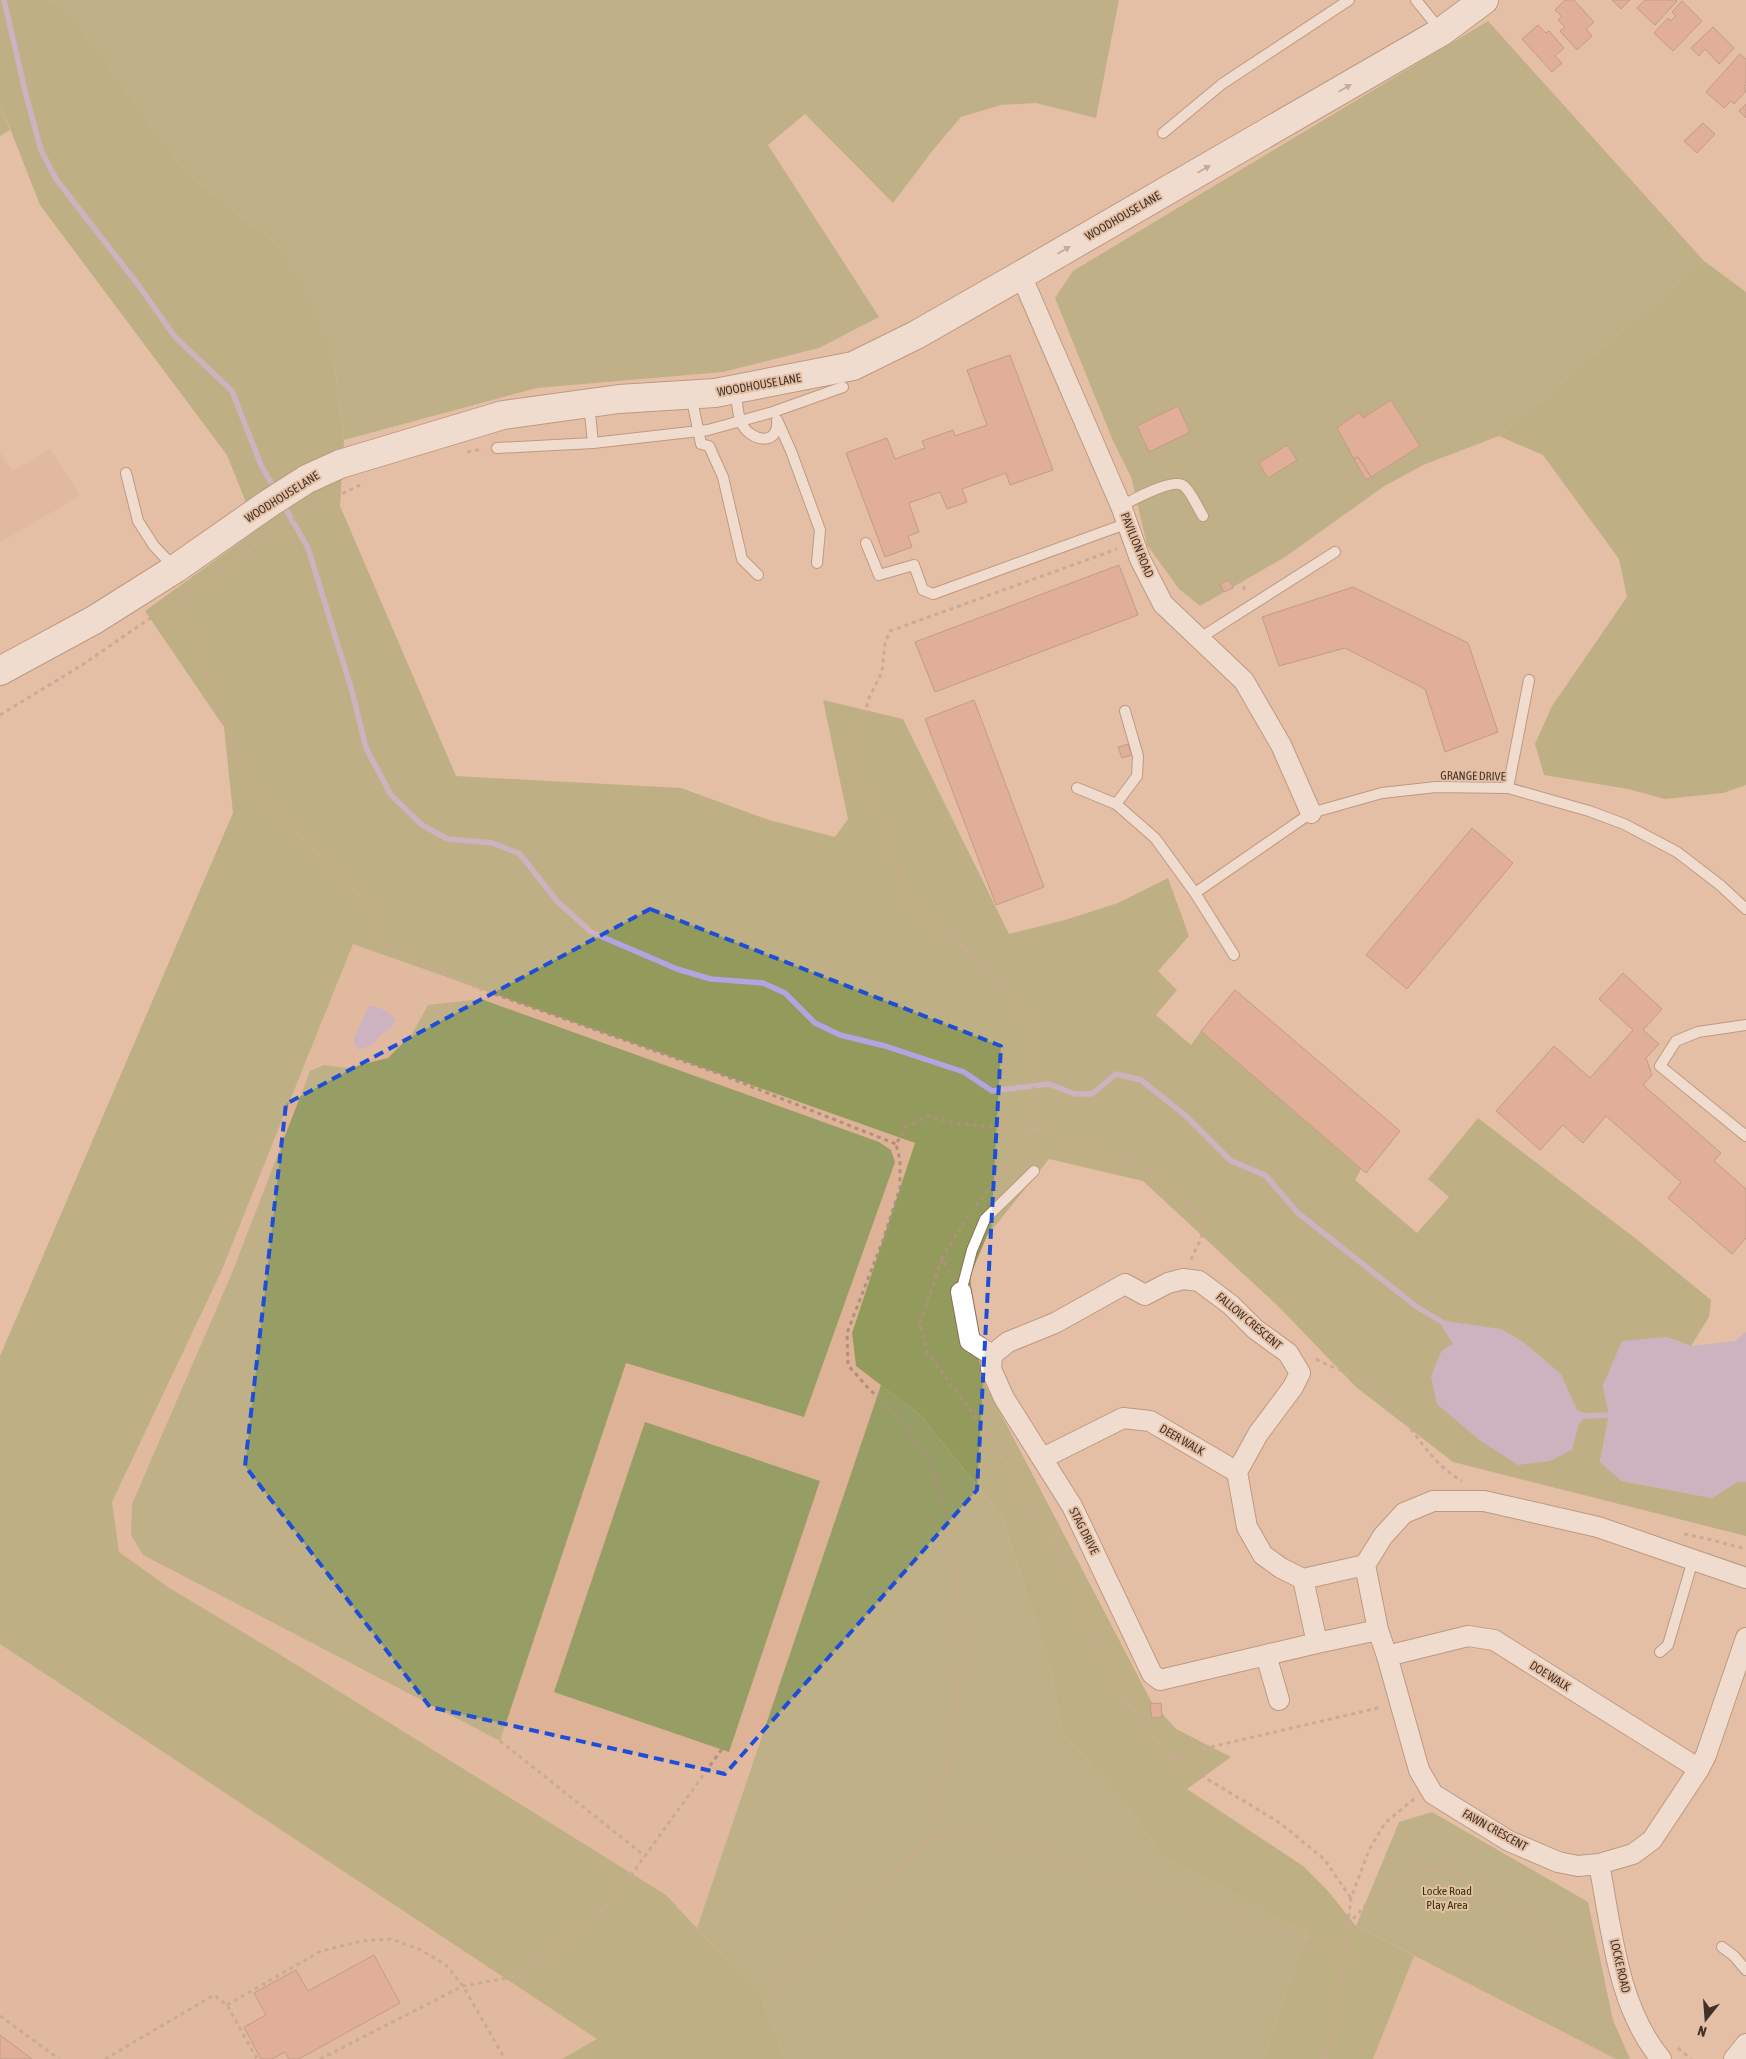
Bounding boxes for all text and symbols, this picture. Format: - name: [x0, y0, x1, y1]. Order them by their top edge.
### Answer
- one-way arrow: [1338, 83, 1352, 92]
- one-way arrow: [1197, 165, 1212, 173]
- street label: WOODHOUSE LANE: [1083, 189, 1163, 243]
- one-way arrow: [1057, 246, 1070, 255]
- street label: WOODHOUSE LANE: [716, 371, 802, 399]
- street label: WOODHOUSE LANE: [242, 469, 322, 525]
- street label: PAVILION ROAD: [1118, 510, 1157, 580]
- street label: GRANGE DRIVE: [1440, 768, 1506, 784]
- street label: FALLOW CRESCENT: [1213, 1290, 1285, 1353]
- street label: DEER WALK: [1157, 1422, 1207, 1458]
- street label: STAG DRIVE: [1066, 1505, 1102, 1557]
- street label: DOE WALK: [1527, 1658, 1573, 1694]
- street label: FAWN CRESCENT: [1460, 1806, 1531, 1854]
- park label: Locke Road Play Area: [1422, 1884, 1472, 1912]
- street label: LOCKE ROAD: [1607, 1938, 1633, 1995]
- north arrow: [1681, 1994, 1731, 2044]
- text: N: [1696, 2023, 1708, 2040]

